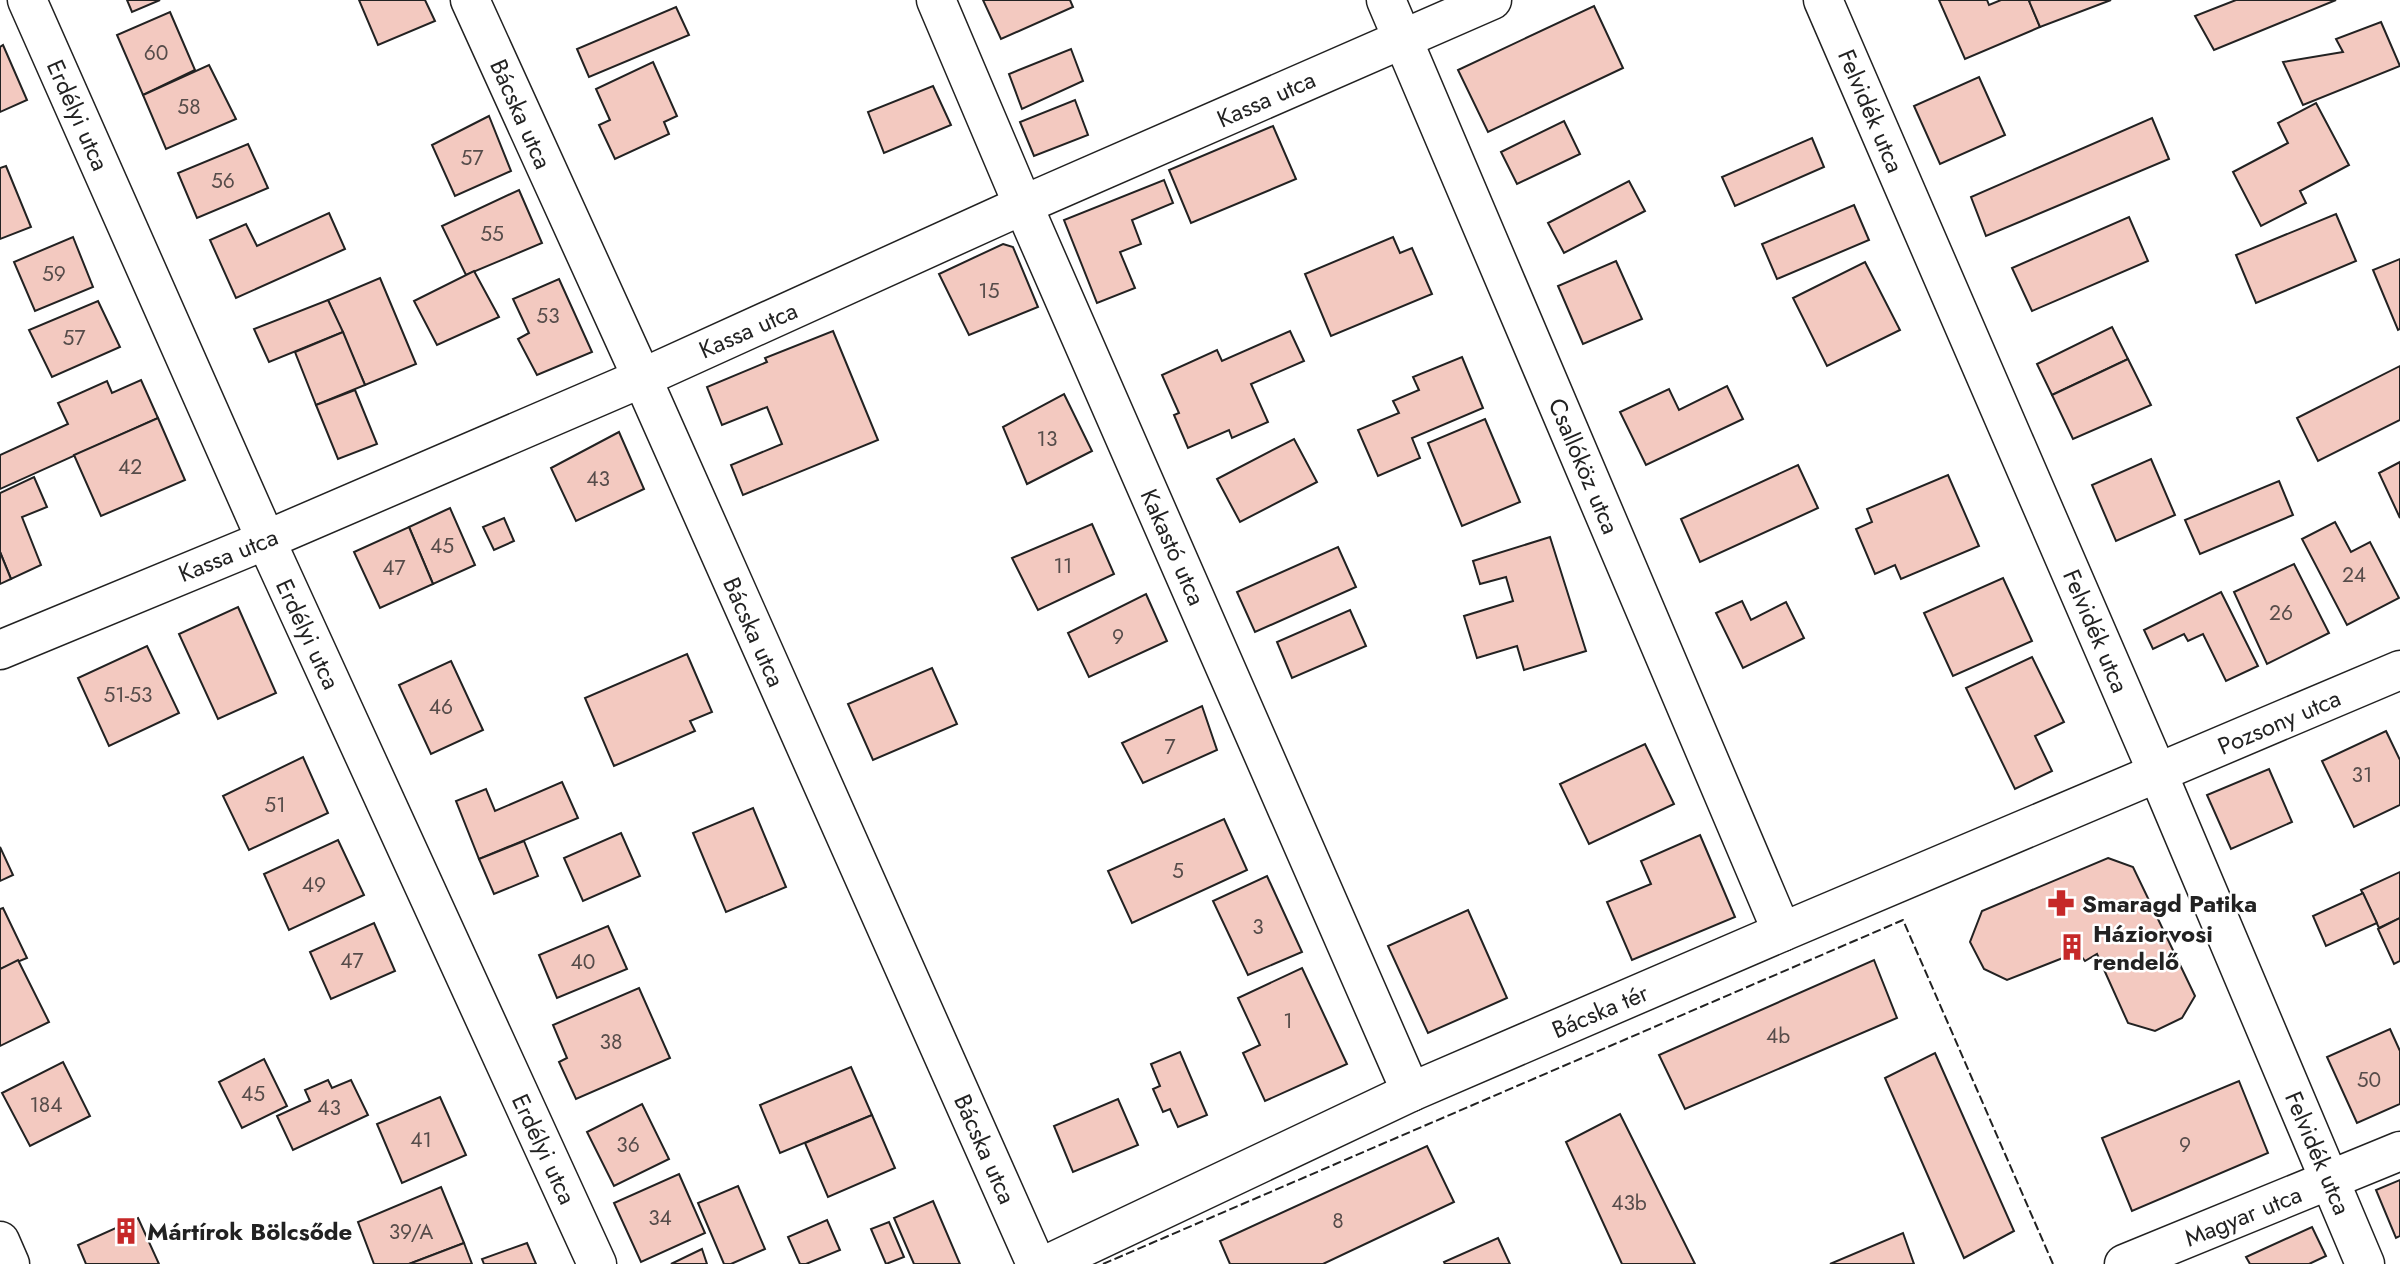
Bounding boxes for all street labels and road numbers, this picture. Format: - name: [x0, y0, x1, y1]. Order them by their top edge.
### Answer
- street label: Felvidék utca: [1829, 44, 1913, 178]
- street label: Erdélyi utca: [38, 54, 118, 176]
- street label: Bácska utca: [481, 54, 561, 174]
- street label: Kassa utca: [1211, 62, 1321, 136]
- street label: Kassa utca: [693, 293, 803, 367]
- street label: Csallóköz utca: [1540, 393, 1628, 539]
- street label: Kakastó utca: [1132, 483, 1214, 611]
- street label: Kassa utca: [173, 519, 283, 591]
- street label: Felvidék utca: [2054, 564, 2138, 698]
- street label: Bácska utca: [714, 572, 794, 692]
- street label: Erdélyi utca: [267, 573, 349, 695]
- street label: Pozsony utca: [2212, 680, 2346, 764]
- street label: Bácska tér: [1546, 975, 1654, 1047]
- street label: Felvidék utca: [2276, 1086, 2360, 1220]
- street label: Erdélyi utca: [503, 1088, 585, 1210]
- street label: Bácska utca: [945, 1089, 1025, 1209]
- street label: Magyar utca: [2179, 1177, 2307, 1255]

